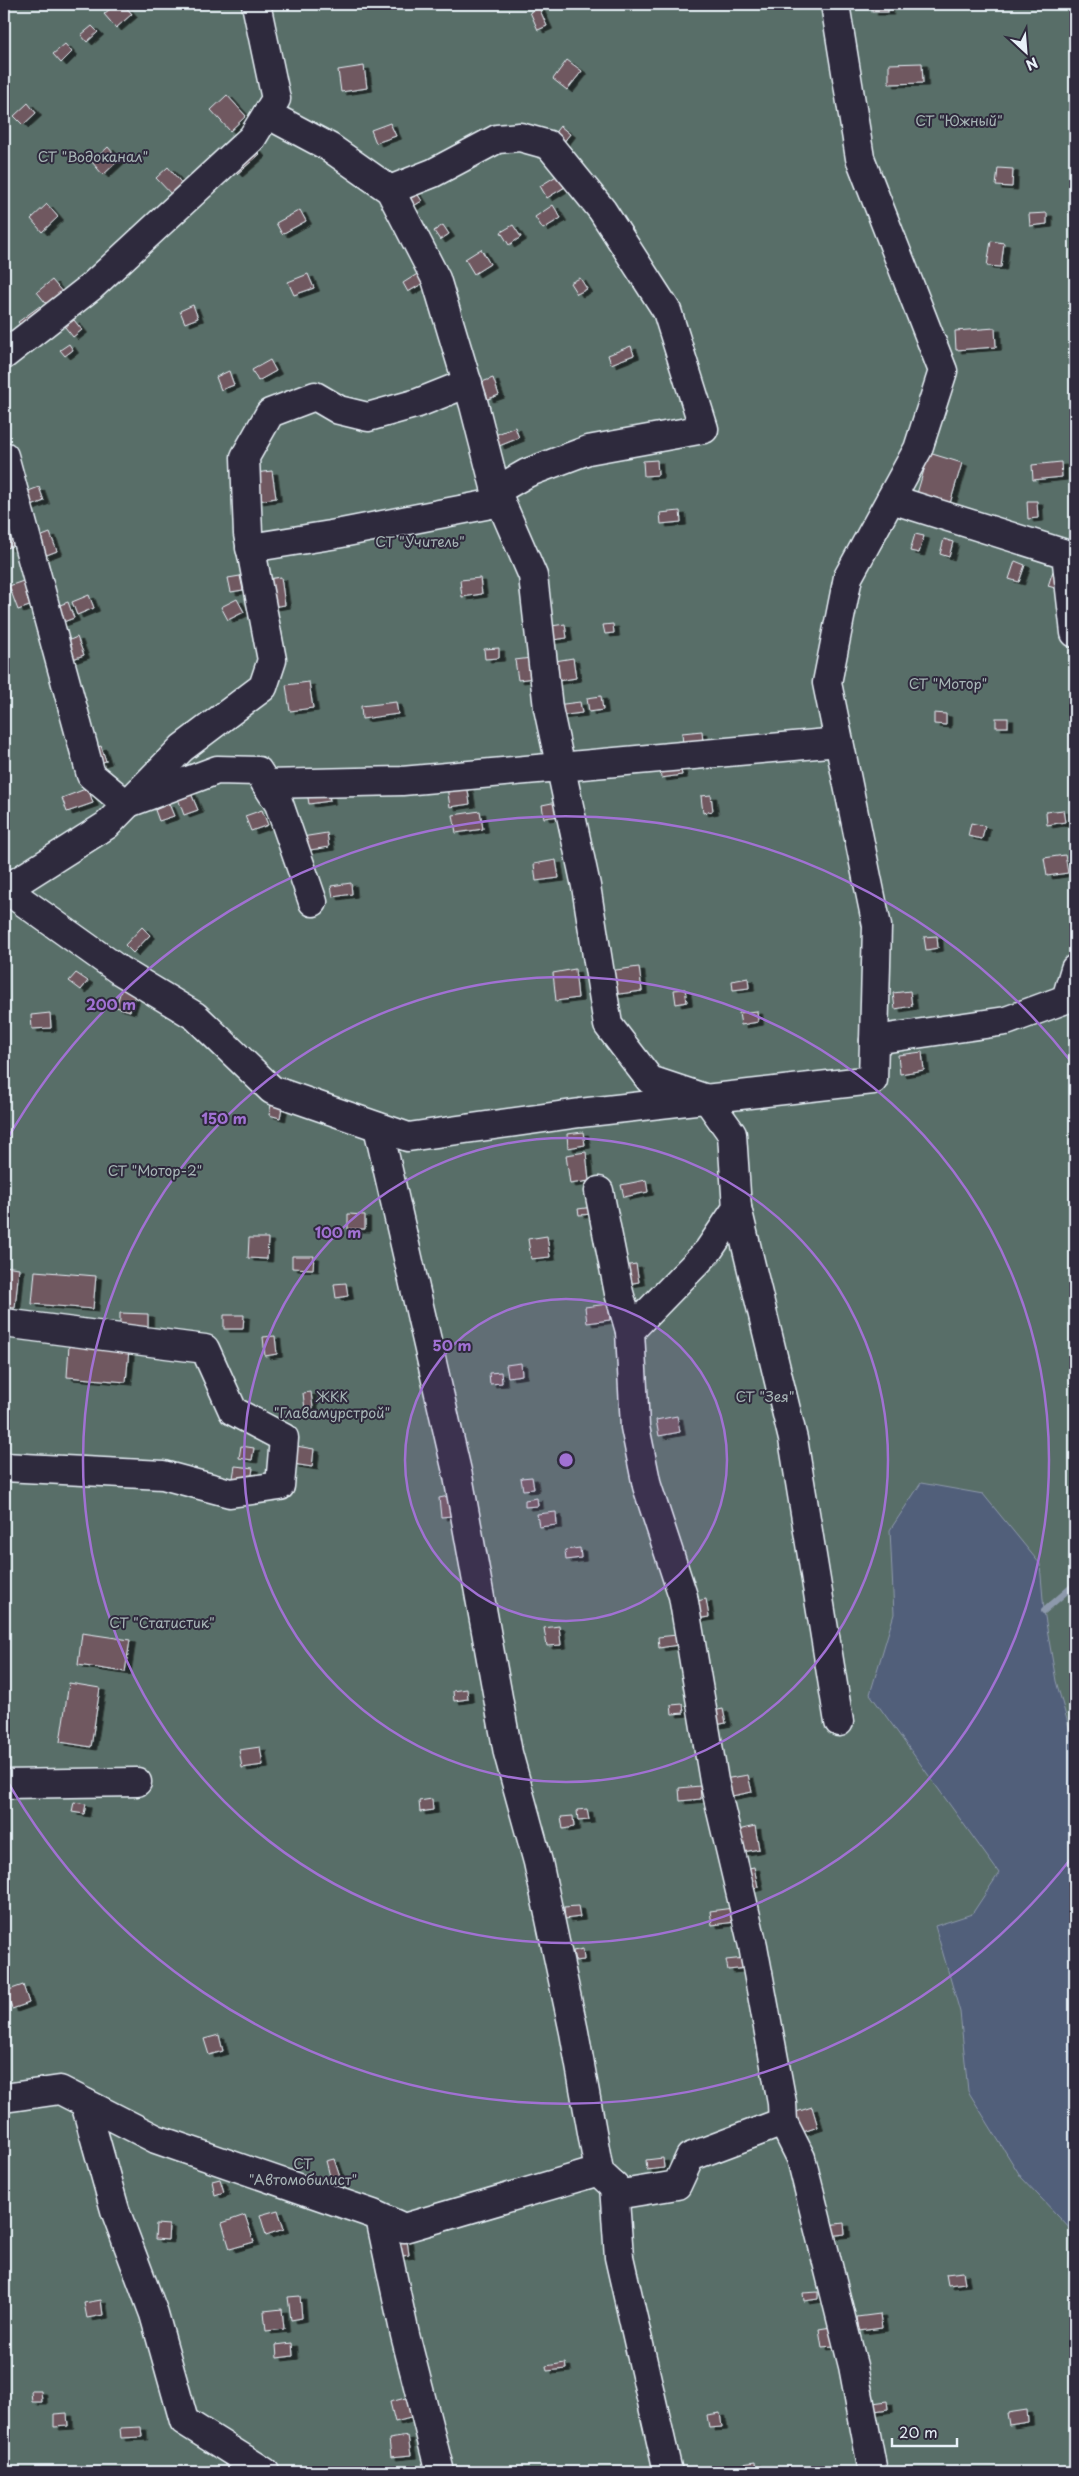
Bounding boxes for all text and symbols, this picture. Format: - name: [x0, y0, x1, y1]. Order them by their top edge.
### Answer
- north arrow: [1002, 28, 1052, 78]
- text: N: [1022, 52, 1042, 76]
- park label: СТ "Южный": [915, 110, 1003, 131]
- park label: СТ "Водоканал": [38, 146, 148, 167]
- park label: СТ "Учитель": [375, 531, 465, 552]
- park label: СТ "Мотор": [909, 673, 987, 694]
- text: 200 m: [86, 992, 136, 1015]
- text: 150 m: [201, 1106, 247, 1129]
- park label: СТ "Мотор-2": [108, 1160, 202, 1181]
- text: 100 m: [315, 1220, 361, 1243]
- text: 50 m: [433, 1333, 471, 1356]
- park label: ЖКК "Главамурстрой": [274, 1386, 390, 1423]
- park label: СТ "Зея": [735, 1386, 795, 1407]
- centre of rings: [557, 1451, 575, 1469]
- park label: СТ "Статистик": [109, 1612, 215, 1633]
- park label: СТ "Автомобилист": [249, 2153, 357, 2190]
- scale bar: [892, 2416, 956, 2448]
- text: 20 m: [899, 2420, 938, 2443]

